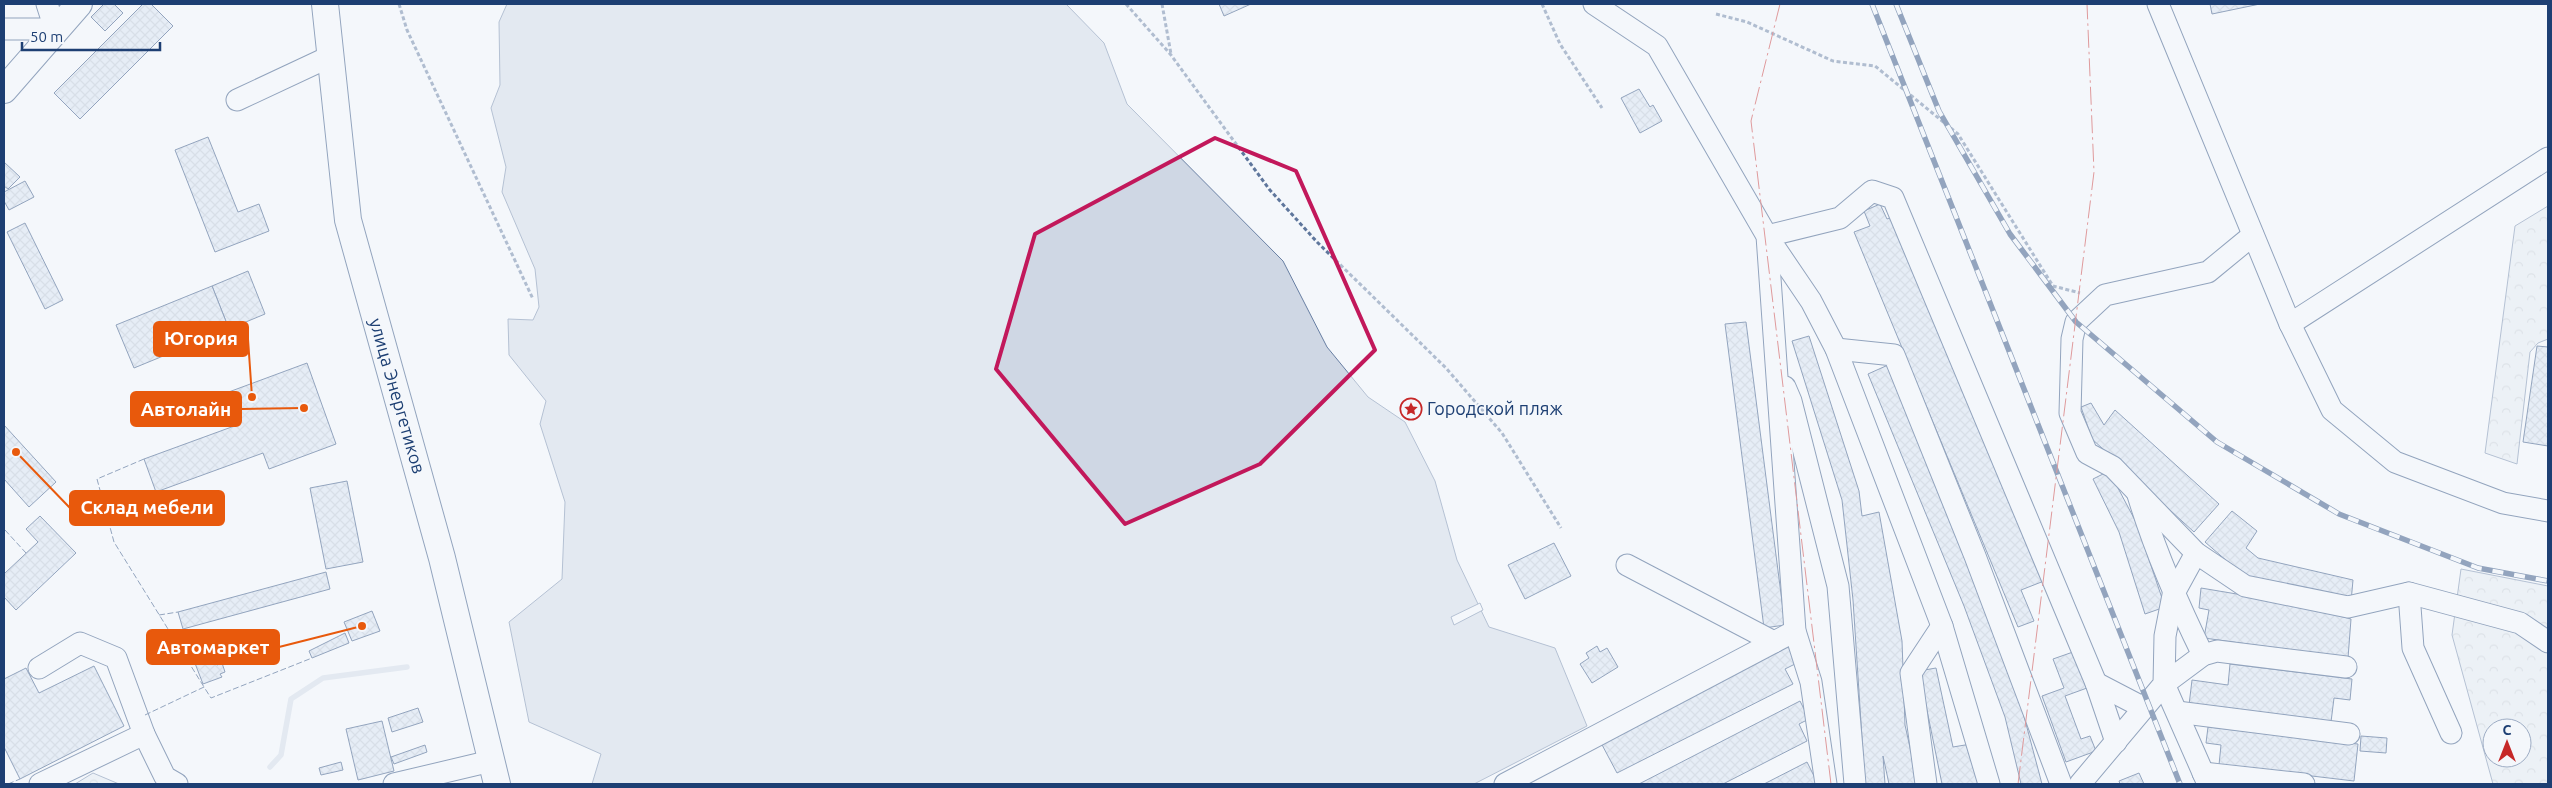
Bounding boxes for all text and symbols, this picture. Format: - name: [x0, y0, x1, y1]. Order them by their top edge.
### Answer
- scale bar: [22, 20, 160, 52]
- text: 50 m: [30, 28, 63, 45]
- street label: улица Энергетиков: [366, 316, 430, 476]
- callout: Югория: [154, 322, 248, 356]
- text: Югория: [164, 327, 238, 349]
- callout: Автолайн: [131, 392, 241, 426]
- place icon: Городской пляж: [1399, 397, 1423, 421]
- text: Автолайн: [141, 398, 231, 420]
- place label: Городской пляж: [1427, 398, 1563, 418]
- callout: Склад мебели: [70, 491, 224, 525]
- text: Склад мебели: [80, 496, 214, 518]
- callout: Автомаркет: [147, 630, 279, 664]
- text: Автомаркет: [157, 636, 270, 658]
- north arrow: [2482, 718, 2532, 768]
- text: С: [2503, 722, 2512, 738]

